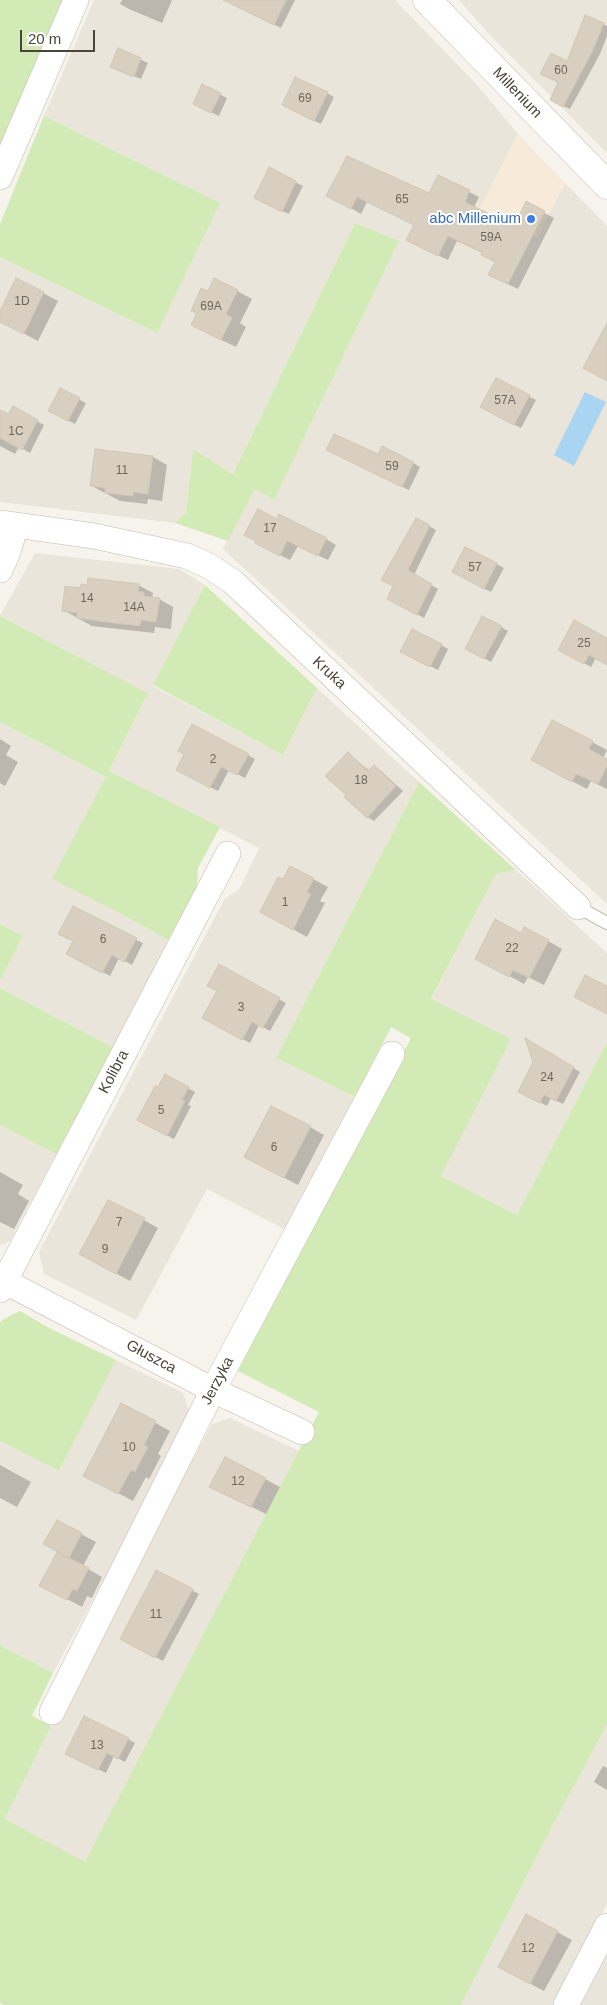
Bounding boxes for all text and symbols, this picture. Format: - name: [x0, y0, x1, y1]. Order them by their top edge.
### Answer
- scale bar: [22, 20, 98, 52]
- text: 20 m: [28, 30, 61, 47]
- street label: Millenium: [489, 64, 545, 122]
- house number: 60: [554, 64, 568, 78]
- house number: 69: [298, 92, 312, 106]
- house number: 65: [395, 193, 409, 207]
- place label: abc Millenium: [429, 210, 521, 228]
- marker: abc Millenium: [525, 213, 537, 225]
- house number: 59A: [480, 231, 502, 245]
- house number: 1D: [14, 295, 30, 309]
- house number: 69A: [200, 300, 222, 314]
- house number: 57A: [494, 394, 516, 408]
- house number: 1C: [8, 425, 24, 439]
- house number: 59: [385, 460, 399, 474]
- house number: 11: [116, 464, 128, 478]
- house number: 17: [263, 522, 277, 536]
- house number: 57: [468, 561, 482, 575]
- house number: 14: [80, 592, 94, 606]
- house number: 14A: [123, 601, 145, 615]
- house number: 25: [577, 637, 591, 651]
- street label: Kruka: [309, 653, 349, 693]
- house number: 2: [210, 753, 216, 767]
- house number: 18: [354, 774, 368, 788]
- house number: 1: [282, 896, 288, 910]
- house number: 6: [100, 933, 106, 947]
- house number: 22: [505, 942, 519, 956]
- house number: 3: [238, 1001, 244, 1015]
- street label: Kolibra: [95, 1047, 133, 1097]
- house number: 24: [540, 1071, 554, 1085]
- house number: 5: [158, 1104, 164, 1118]
- house number: 6: [271, 1141, 277, 1155]
- house number: 7: [116, 1216, 122, 1230]
- house number: 9: [102, 1243, 108, 1257]
- street label: Głuszca: [123, 1336, 179, 1378]
- street label: Jerzyka: [198, 1354, 238, 1408]
- house number: 10: [122, 1441, 136, 1455]
- house number: 12: [231, 1475, 245, 1489]
- house number: 11: [150, 1608, 162, 1622]
- house number: 13: [90, 1739, 104, 1753]
- house number: 12: [521, 1942, 535, 1956]

